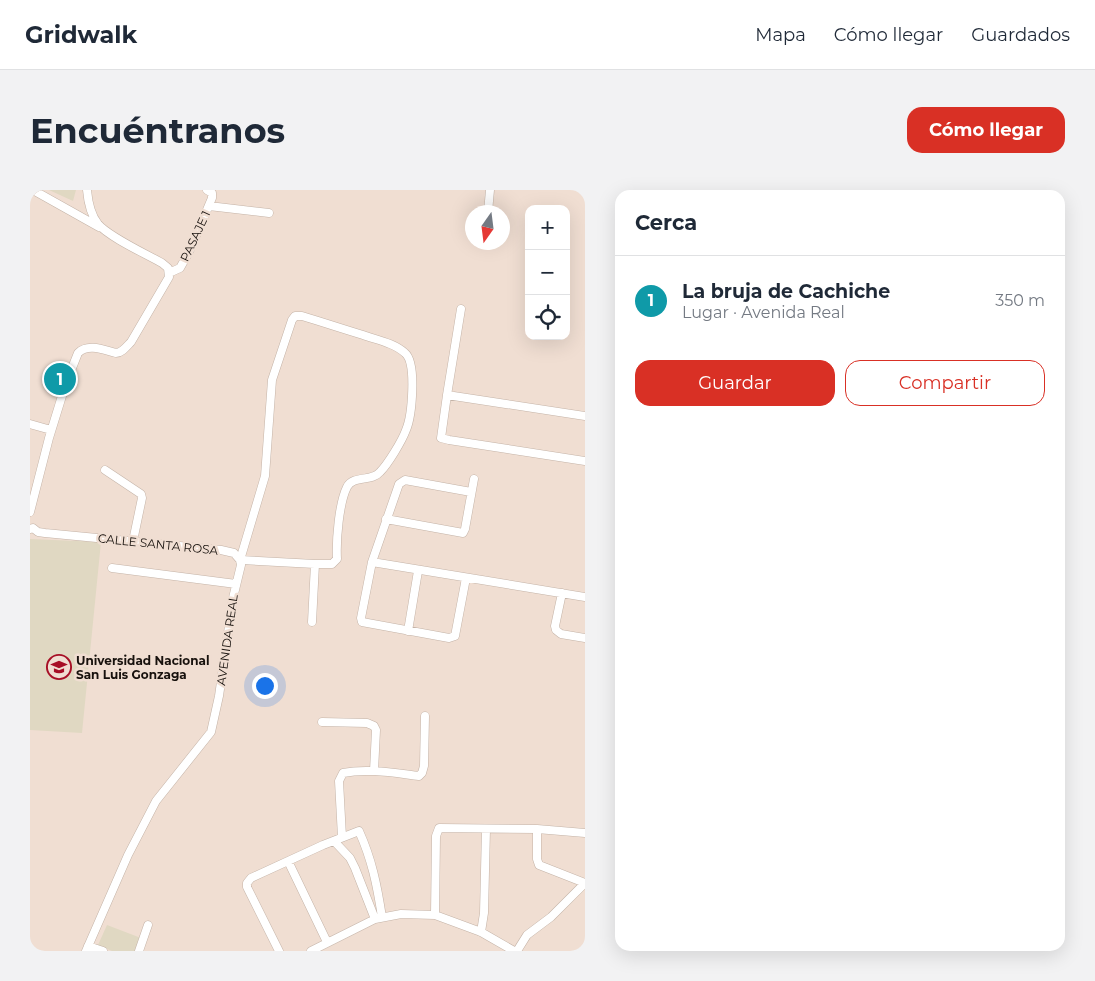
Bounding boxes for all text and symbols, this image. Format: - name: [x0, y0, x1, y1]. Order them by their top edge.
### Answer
- text: Gridwalk: [25, 20, 137, 49]
- text: Mapa: [755, 24, 806, 46]
- text: Cómo llegar: [834, 24, 943, 46]
- text: Guardados: [971, 24, 1070, 46]
- button: Cómo llegar: [907, 107, 1065, 153]
- text: Encuéntranos: [30, 109, 285, 152]
- north arrow: [465, 205, 510, 250]
- map controls: [525, 205, 570, 340]
- button: +: [525, 205, 570, 250]
- street label: PASAJE 1: [177, 208, 213, 264]
- text: Cerca: [635, 210, 697, 235]
- button: −: [525, 250, 570, 295]
- text: La bruja de Cachiche: [682, 280, 890, 303]
- text: 1: [648, 291, 654, 310]
- text: 350 m: [995, 291, 1045, 310]
- button: locate: [525, 295, 570, 340]
- text: Lugar · Avenida Real: [682, 303, 845, 322]
- pin: 1: [44, 360, 76, 398]
- button: Guardar: [635, 360, 835, 406]
- button: Compartir: [845, 360, 1045, 406]
- street label: CALLE SANTA ROSA: [97, 530, 219, 558]
- street label: AVENIDA REAL: [213, 594, 241, 686]
- place label: Universidad Nacional San Luis Gonzaga: [76, 653, 210, 682]
- school or university icon: Universidad Nacional San Luis Gonzaga: [46, 654, 72, 680]
- your location: [252, 673, 278, 699]

